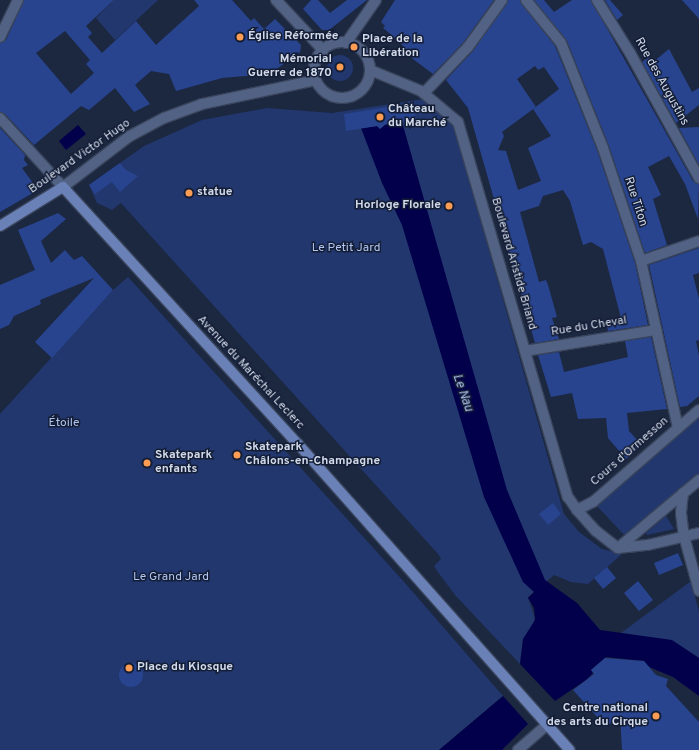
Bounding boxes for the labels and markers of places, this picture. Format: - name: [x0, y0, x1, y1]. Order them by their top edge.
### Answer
- place label: Église Réformée: [248, 30, 339, 44]
- marker: Église Réformée: [235, 32, 245, 42]
- place label: Place de la Libération: [362, 33, 423, 61]
- marker: Place de la Libération: [349, 42, 359, 52]
- place label: Mémorial Guerre de 1870: [248, 53, 332, 81]
- marker: Mémorial Guerre de 1870: [335, 62, 345, 72]
- place label: Château du Marché: [388, 103, 447, 131]
- marker: Château du Marché: [375, 112, 385, 122]
- place label: statue: [197, 186, 232, 200]
- marker: statue: [184, 188, 194, 198]
- place label: Horloge Florale: [355, 199, 441, 213]
- marker: Horloge Florale: [444, 201, 454, 211]
- place label: Skatepark Châlons-en-Champagne: [245, 441, 380, 469]
- place label: Skatepark enfants: [155, 449, 212, 477]
- marker: Skatepark Châlons-en-Champagne: [232, 450, 242, 460]
- marker: Skatepark enfants: [142, 458, 152, 468]
- place label: Place du Kiosque: [137, 661, 233, 675]
- marker: Place du Kiosque: [124, 663, 134, 673]
- place label: Centre national des arts du Cirque: [547, 702, 648, 730]
- marker: Centre national des arts du Cirque: [651, 711, 661, 721]

